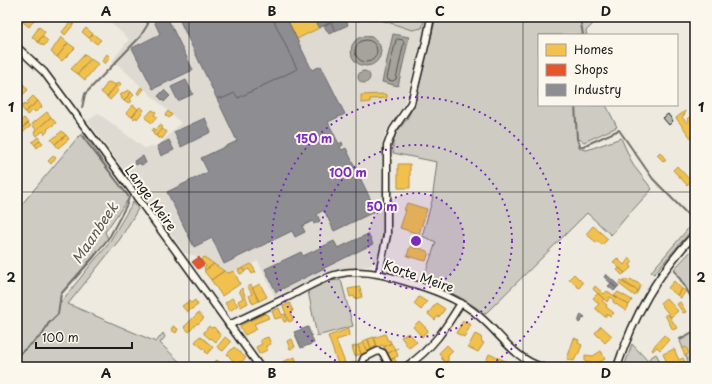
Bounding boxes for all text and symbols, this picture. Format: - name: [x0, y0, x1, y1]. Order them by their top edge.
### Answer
- text: A: [101, 1, 111, 20]
- text: B: [268, 1, 277, 20]
- text: C: [435, 1, 445, 20]
- text: D: [601, 1, 611, 20]
- legend: [538, 34, 678, 106]
- text: Homes: [574, 40, 613, 58]
- text: Shops: [574, 60, 609, 78]
- text: Industry: [574, 80, 622, 98]
- text: 1: [8, 97, 14, 116]
- text: 1: [698, 97, 704, 116]
- text: 150 m: [296, 129, 332, 147]
- street label: Lange Meire: [121, 161, 182, 234]
- text: 100 m: [329, 163, 367, 181]
- water label: Maanbeek: [66, 197, 124, 268]
- text: 50 m: [366, 197, 398, 215]
- centre of rings: [409, 234, 423, 248]
- street label: Korte Meire: [382, 255, 457, 296]
- text: 2: [6, 267, 16, 286]
- text: 2: [696, 267, 706, 286]
- scale bar: [36, 324, 132, 350]
- text: 100 m: [42, 328, 79, 346]
- text: A: [101, 363, 111, 382]
- text: B: [268, 363, 277, 382]
- text: C: [435, 363, 445, 382]
- text: D: [601, 363, 611, 382]

